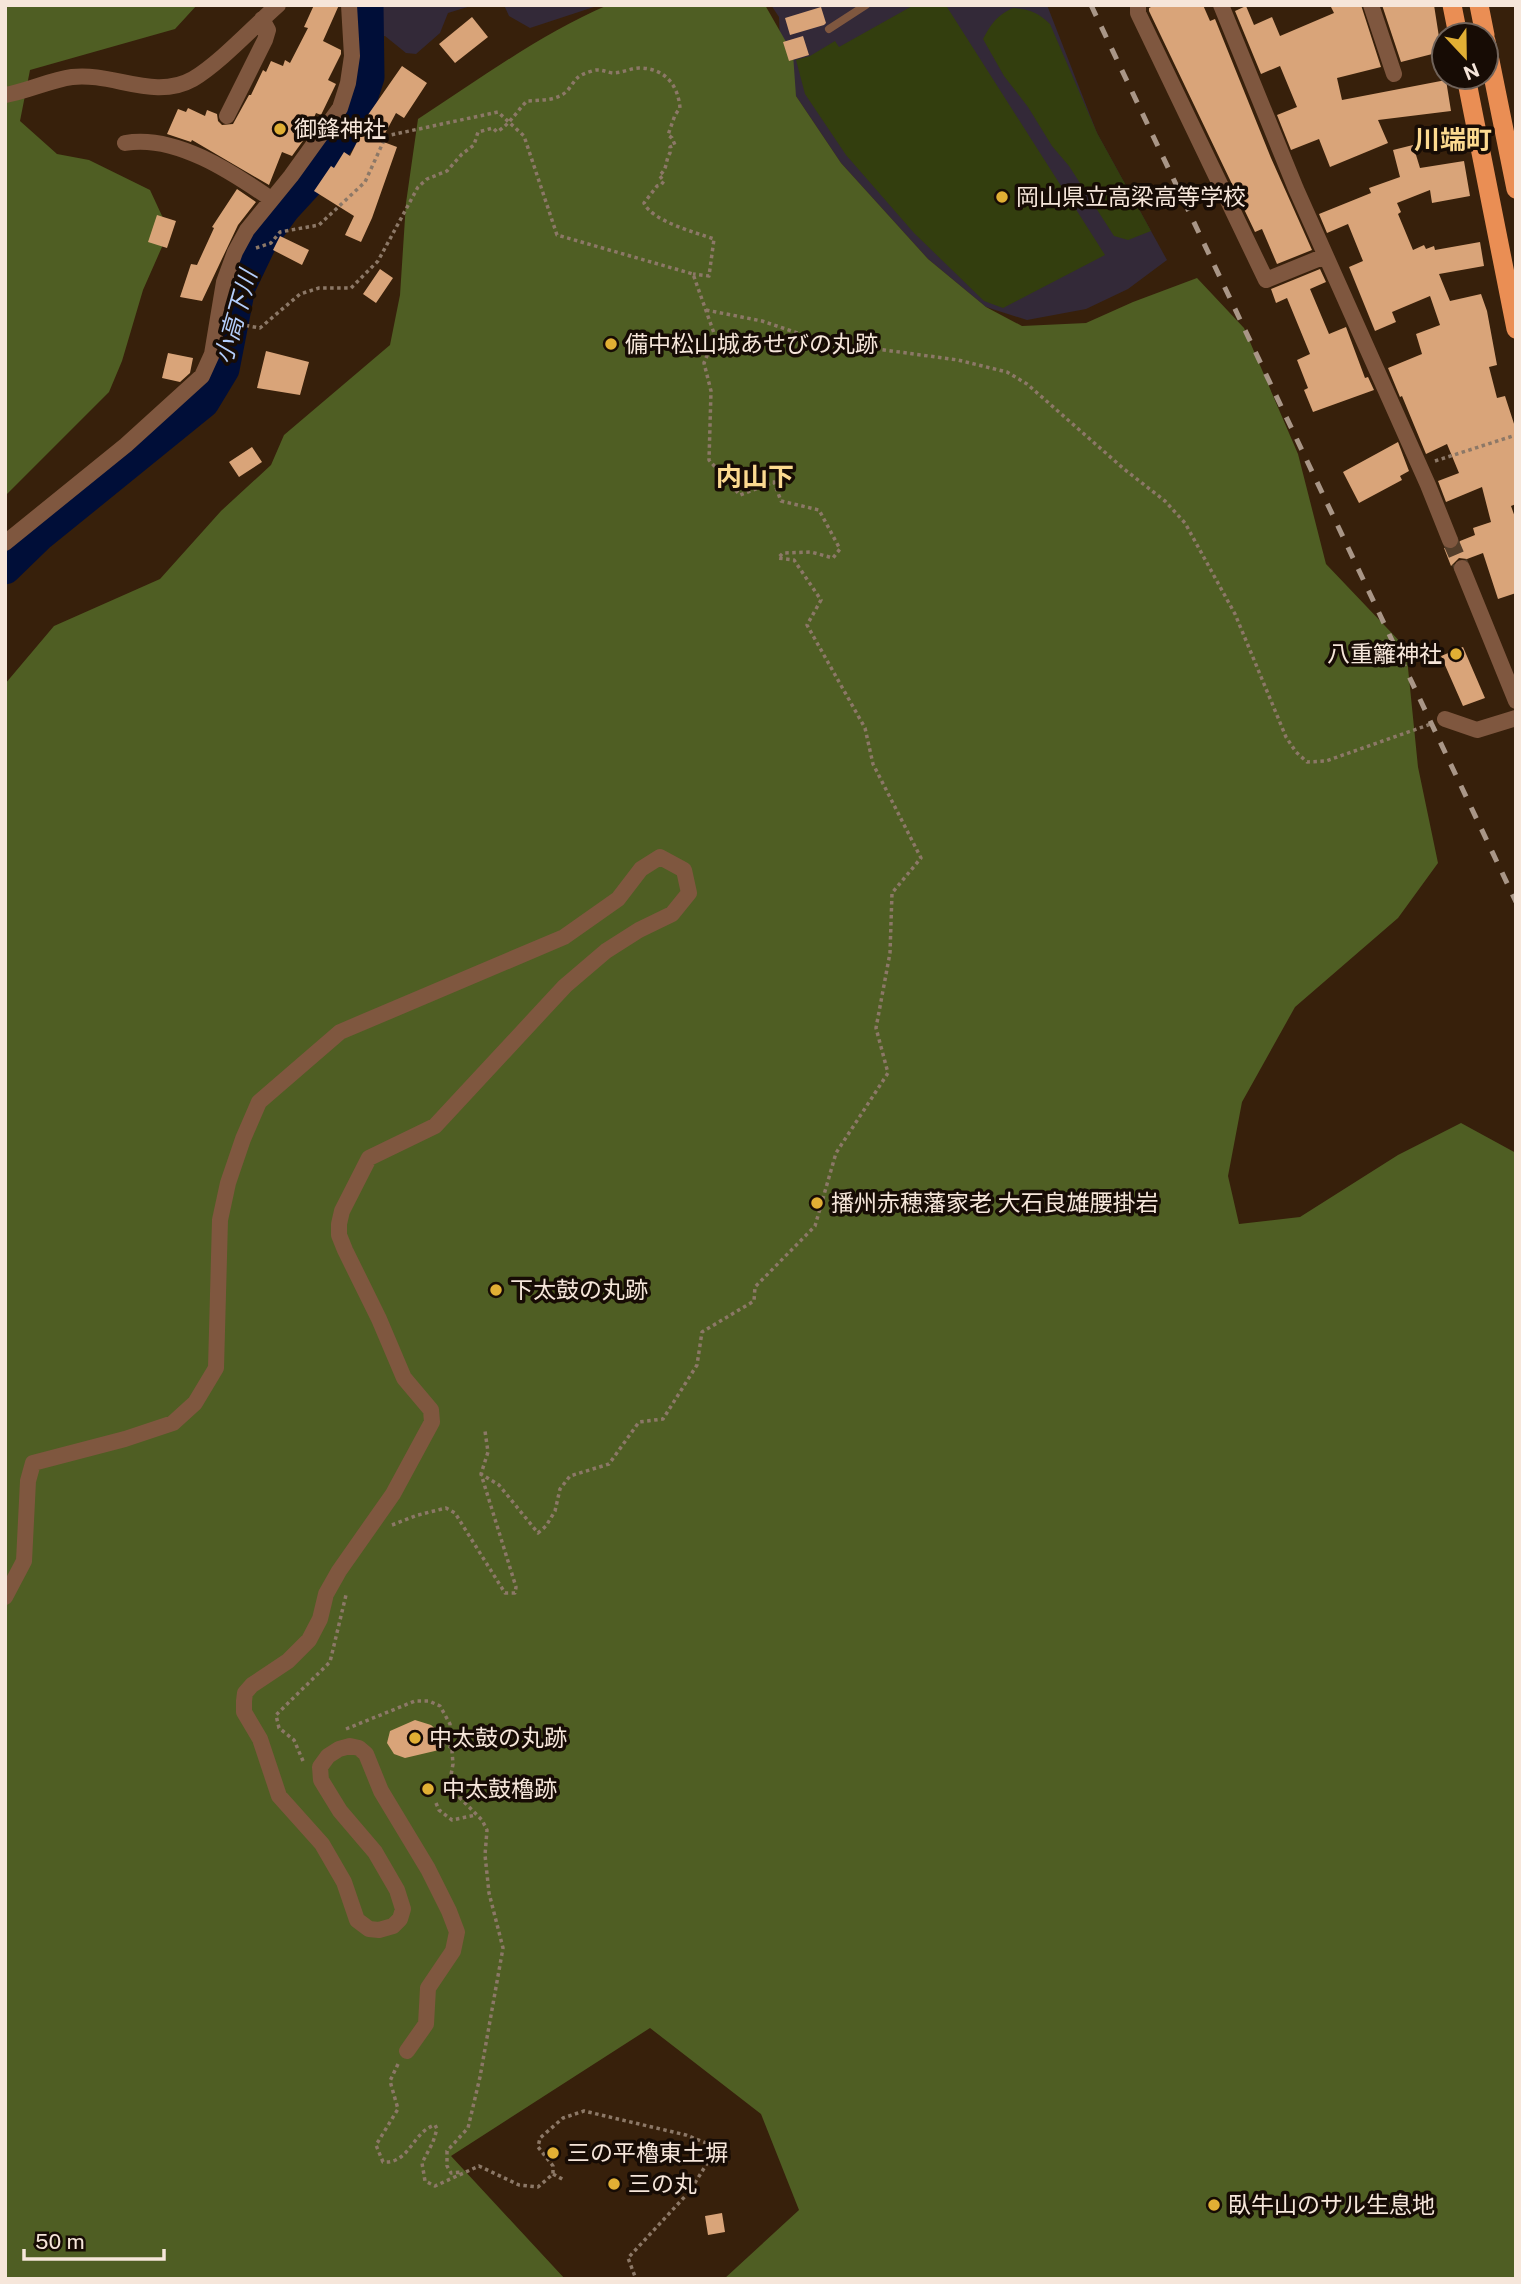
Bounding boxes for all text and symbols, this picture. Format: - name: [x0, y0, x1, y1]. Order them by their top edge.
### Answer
- north arrow: [1430, 21, 1500, 91]
- text: N: [1460, 59, 1482, 85]
- place label: 御鋒神社: [294, 115, 386, 142]
- marker: 御鋒神社: [272, 121, 288, 137]
- district label: 川端町: [1414, 124, 1492, 155]
- place label: 岡山県立高梁高等学校: [1016, 183, 1246, 210]
- marker: 岡山県立高梁高等学校: [994, 189, 1010, 205]
- water label: 小高下川: [208, 264, 263, 367]
- place label: 備中松山城あせびの丸跡: [625, 330, 878, 357]
- marker: 備中松山城あせびの丸跡: [603, 336, 619, 352]
- district label: 内山下: [716, 461, 794, 492]
- place label: 八重籬神社: [1327, 640, 1442, 667]
- marker: 八重籬神社: [1448, 646, 1464, 662]
- place label: 播州赤穂藩家老 大石良雄腰掛岩: [831, 1189, 1159, 1216]
- marker: 播州赤穂藩家老 大石良雄腰掛岩: [809, 1195, 825, 1211]
- place label: 下太鼓の丸跡: [510, 1276, 648, 1303]
- marker: 下太鼓の丸跡: [488, 1282, 504, 1298]
- place label: 中太鼓の丸跡: [429, 1724, 567, 1751]
- marker: 中太鼓の丸跡: [407, 1730, 423, 1746]
- place label: 中太鼓櫓跡: [442, 1775, 557, 1802]
- marker: 中太鼓櫓跡: [420, 1781, 436, 1797]
- place label: 三の平櫓東土塀: [567, 2139, 728, 2166]
- marker: 三の平櫓東土塀: [545, 2145, 561, 2161]
- place label: 三の丸: [628, 2170, 697, 2197]
- marker: 三の丸: [606, 2176, 622, 2192]
- place label: 臥牛山のサル生息地: [1228, 2191, 1435, 2218]
- marker: 臥牛山のサル生息地: [1206, 2197, 1222, 2213]
- scale bar: [24, 2218, 164, 2262]
- text: 50 m: [35, 2229, 85, 2254]

